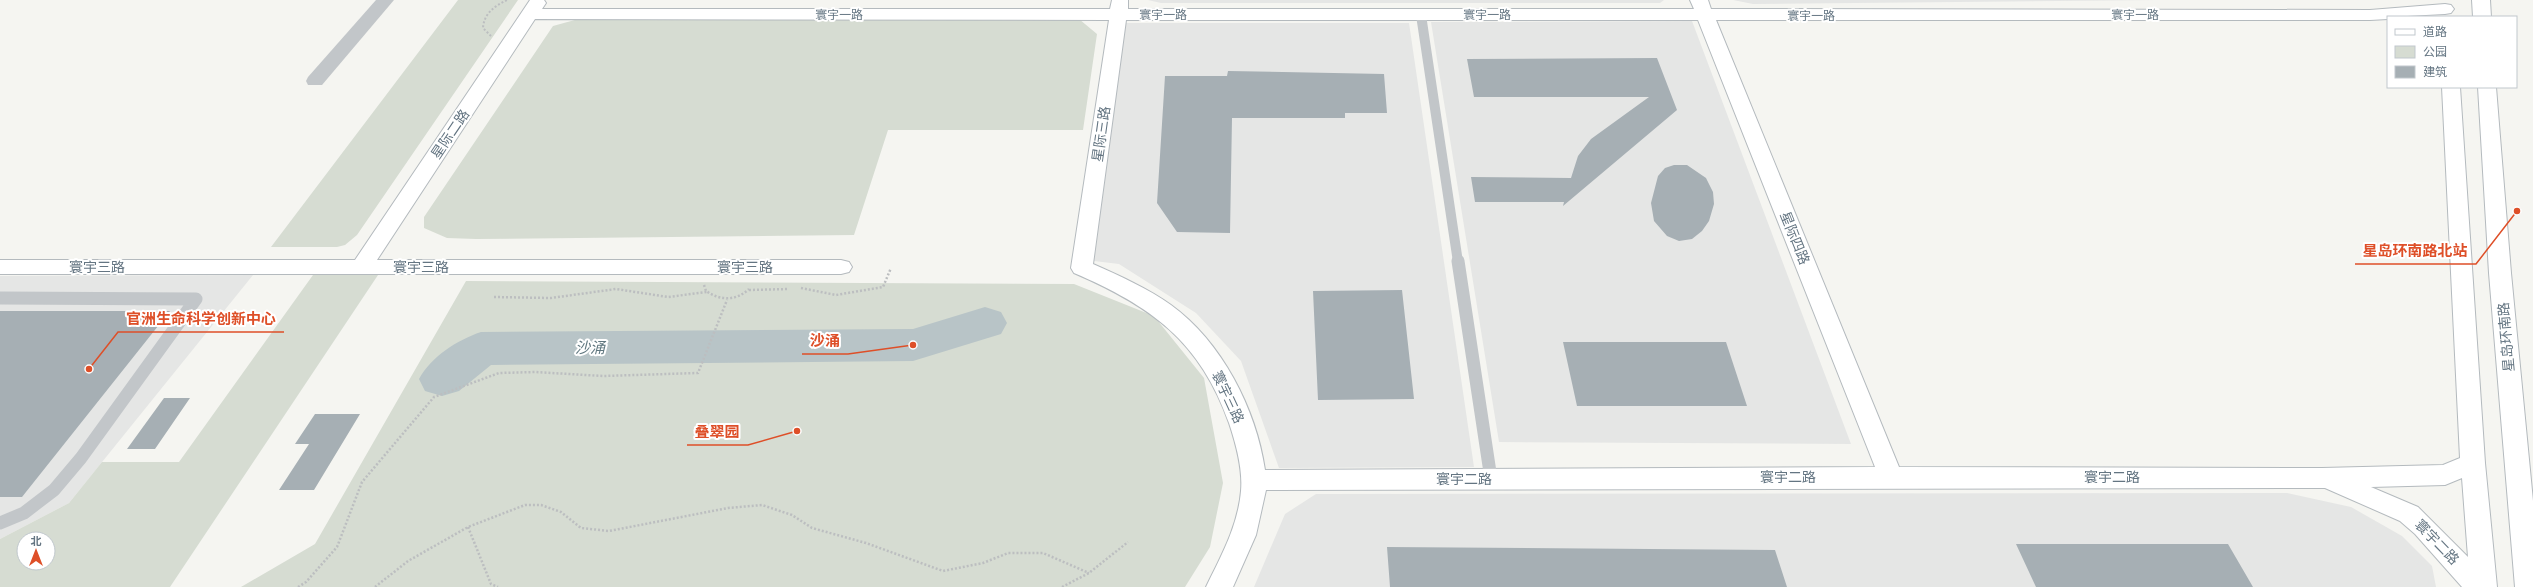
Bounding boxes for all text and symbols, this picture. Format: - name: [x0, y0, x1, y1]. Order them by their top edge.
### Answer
- street label: 寰宇一路: [815, 6, 863, 24]
- street label: 寰宇一路: [1139, 6, 1187, 24]
- street label: 寰宇一路: [1463, 6, 1511, 24]
- street label: 寰宇一路: [2111, 6, 2159, 24]
- street label: 寰宇一路: [1787, 7, 1835, 25]
- legend: [2387, 16, 2517, 88]
- text: 道路: [2423, 23, 2447, 41]
- text: 公园: [2423, 43, 2447, 61]
- text: 建筑: [2423, 63, 2447, 81]
- street label: 星际二路: [426, 105, 474, 163]
- street label: 星际三路: [1087, 105, 1115, 163]
- street label: 星际四路: [1775, 208, 1815, 268]
- callout: 星岛环南路北站: [2355, 237, 2476, 264]
- text: 星岛环南路北站: [2362, 240, 2468, 262]
- street label: 寰宇三路: [69, 257, 125, 277]
- street label: 寰宇三路: [393, 257, 449, 277]
- street label: 寰宇三路: [717, 257, 773, 277]
- street label: 星岛环南路: [2493, 301, 2519, 373]
- callout: 官洲生命科学创新中心: [118, 305, 284, 332]
- text: 官洲生命科学创新中心: [126, 308, 276, 330]
- callout: 沙涌: [802, 327, 848, 354]
- text: 沙涌: [810, 330, 840, 352]
- water label: 沙涌: [575, 337, 607, 359]
- street label: 寰宇三路: [1207, 367, 1249, 427]
- callout: 叠翠园: [687, 418, 748, 445]
- text: 叠翠园: [694, 421, 740, 443]
- street label: 寰宇二路: [1760, 467, 1816, 487]
- street label: 寰宇二路: [2084, 467, 2140, 487]
- street label: 寰宇二路: [1436, 469, 1492, 489]
- street label: 寰宇二路: [2410, 515, 2464, 569]
- north arrow: [16, 531, 56, 571]
- text: 北: [31, 533, 42, 549]

